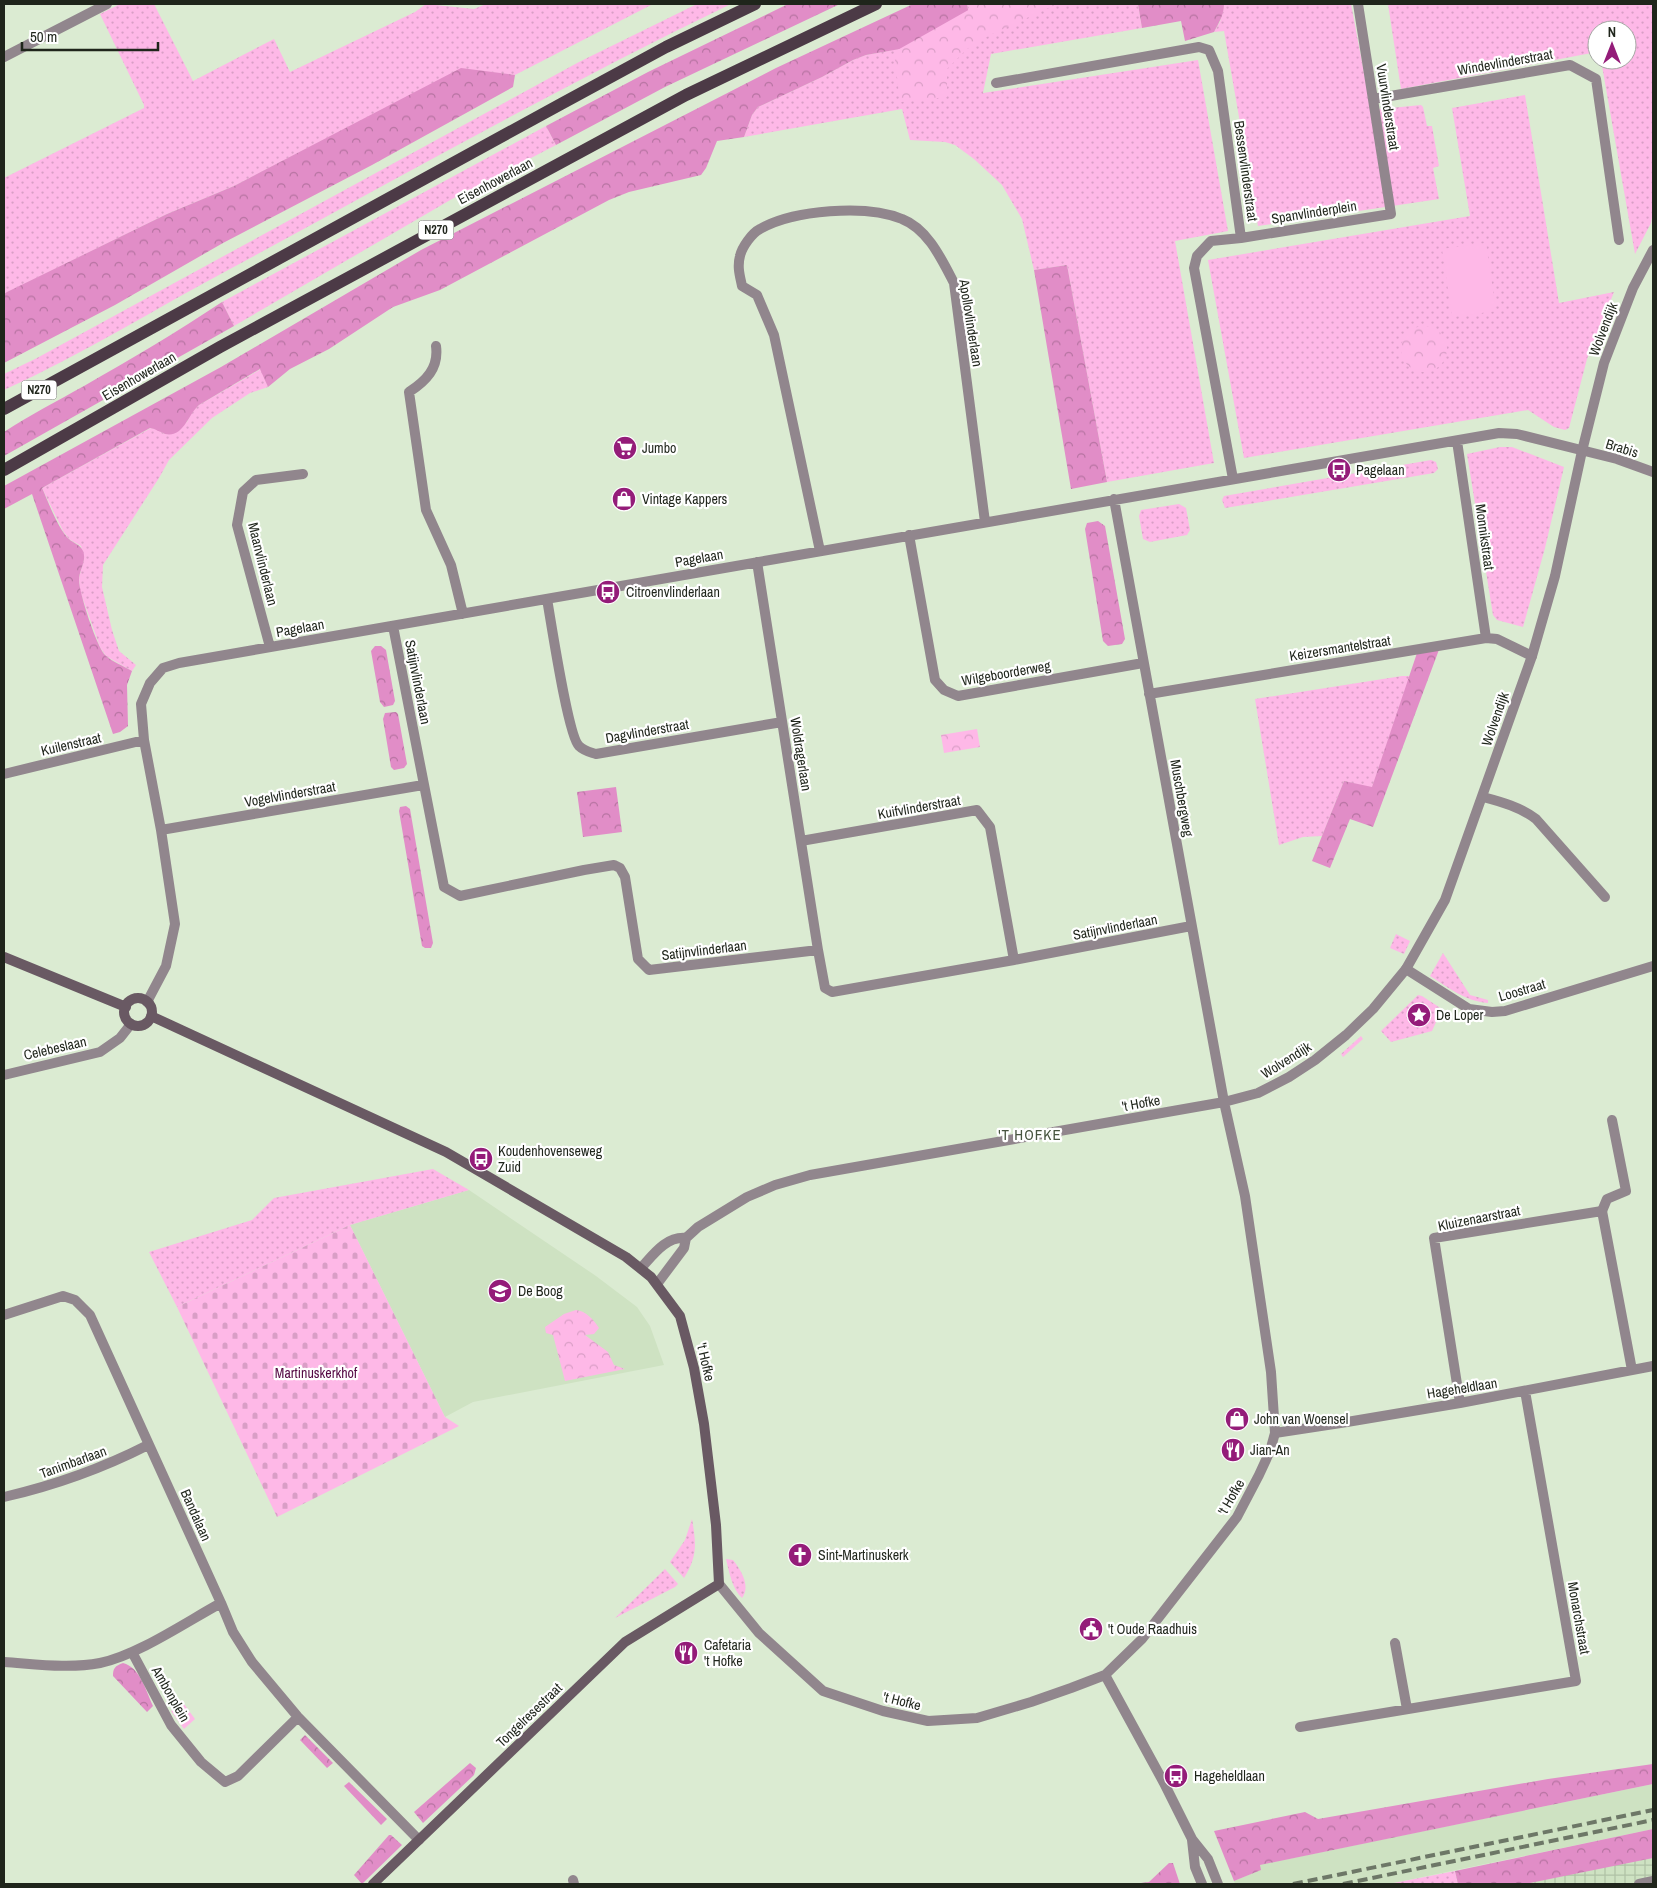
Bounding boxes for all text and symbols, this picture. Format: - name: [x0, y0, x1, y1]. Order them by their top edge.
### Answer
- scale bar: [22, 20, 159, 52]
- north arrow: [1587, 20, 1637, 70]
- text: N: [1608, 23, 1616, 41]
- text: 50 m: [30, 26, 57, 47]
- street label: Windevlinderstraat: [1456, 45, 1554, 79]
- street label: Vuurvlinderstraat: [1372, 63, 1404, 151]
- street label: Bessenvlinderstraat: [1230, 120, 1262, 222]
- street label: Eisenhowerlaan: [454, 154, 536, 208]
- street label: Spanvlinderplein: [1270, 196, 1358, 228]
- road number: N270: [418, 220, 454, 240]
- street label: Apollovlinderlaan: [955, 277, 987, 368]
- street label: Wolvendijk: [1585, 299, 1622, 358]
- street label: Eisenhowerlaan: [99, 348, 179, 404]
- road number: N270: [22, 380, 56, 400]
- supermarket icon: Jumbo: [612, 435, 638, 461]
- street label: Brabis: [1603, 435, 1641, 462]
- place label: Jumbo: [642, 439, 676, 457]
- bus stop icon: Pagelaan: [1326, 457, 1352, 483]
- place label: Pagelaan: [1356, 461, 1405, 479]
- shop icon: Vintage Kappers: [611, 486, 637, 512]
- place label: Vintage Kappers: [642, 490, 728, 508]
- street label: Monnikstraat: [1471, 503, 1499, 571]
- street label: Maanvlinderlaan: [244, 521, 282, 607]
- street label: Pagelaan: [674, 545, 724, 571]
- bus stop icon: Citroenvlinderlaan: [595, 579, 621, 605]
- place label: Citroenvlinderlaan: [626, 583, 720, 601]
- street label: Pagelaan: [275, 615, 325, 641]
- street label: Keizersmantelstraat: [1288, 631, 1392, 665]
- street label: Satijnvlinderlaan: [401, 638, 435, 726]
- street label: Wilgeboorderweg: [960, 656, 1052, 690]
- street label: Wolvendijk: [1477, 689, 1513, 748]
- street label: Dagvlinderstraat: [604, 715, 690, 747]
- street label: Woldragerlaan: [786, 716, 816, 792]
- street label: Kuilenstraat: [39, 728, 103, 760]
- street label: Muschbergweg: [1166, 758, 1198, 838]
- street label: Vogelvlinderstraat: [243, 777, 337, 811]
- street label: Kuifvlinderstraat: [876, 791, 962, 823]
- street label: Satijnvlinderlaan: [1071, 910, 1159, 944]
- street label: Satijnvlinderlaan: [660, 936, 748, 964]
- street label: Loostraat: [1497, 975, 1547, 1005]
- place icon: De Loper: [1406, 1002, 1432, 1028]
- place label: De Loper: [1436, 1006, 1483, 1024]
- street label: Celebeslaan: [22, 1032, 88, 1064]
- street label: Wolvendijk: [1258, 1037, 1315, 1082]
- street label: 't Hofke: [1120, 1091, 1162, 1115]
- district label: 'T HOFKE: [998, 1124, 1062, 1145]
- place label: Koudenhovenseweg Zuid: [498, 1142, 603, 1176]
- bus stop icon: Koudenhovenseweg Zuid: [468, 1146, 494, 1172]
- street label: Kluizenaarstraat: [1436, 1201, 1522, 1235]
- school or university icon: De Boog: [487, 1278, 513, 1304]
- place label: De Boog: [518, 1282, 563, 1300]
- street label: 't Hofke: [693, 1341, 719, 1383]
- park label: Martinuskerkhof: [275, 1364, 358, 1382]
- street label: Hageheldlaan: [1426, 1374, 1498, 1402]
- shop icon: John van Woensel: [1224, 1406, 1250, 1432]
- place label: John van Woensel: [1254, 1410, 1348, 1428]
- restaurant icon: Jian-An: [1220, 1437, 1246, 1463]
- place label: Jian-An: [1250, 1441, 1290, 1459]
- street label: Tanimbarlaan: [37, 1442, 109, 1482]
- street label: 't Hofke: [1214, 1476, 1248, 1518]
- street label: Bandalaan: [177, 1486, 215, 1544]
- church icon: Sint-Martinuskerk: [787, 1542, 813, 1568]
- place label: Sint-Martinuskerk: [818, 1546, 909, 1564]
- street label: Monarchstraat: [1564, 1580, 1594, 1656]
- public building icon: 't Oude Raadhuis: [1078, 1616, 1104, 1642]
- place label: 't Oude Raadhuis: [1108, 1620, 1197, 1638]
- place label: Cafetaria 't Hofke: [704, 1636, 752, 1670]
- restaurant icon: Cafetaria 't Hofke: [673, 1640, 699, 1666]
- street label: Ambonplein: [147, 1662, 194, 1725]
- street label: Tongelresestraat: [492, 1679, 566, 1751]
- street label: 't Hofke: [881, 1688, 923, 1714]
- bus stop icon: Hageheldlaan: [1163, 1763, 1189, 1789]
- place label: Hageheldlaan: [1194, 1767, 1265, 1785]

